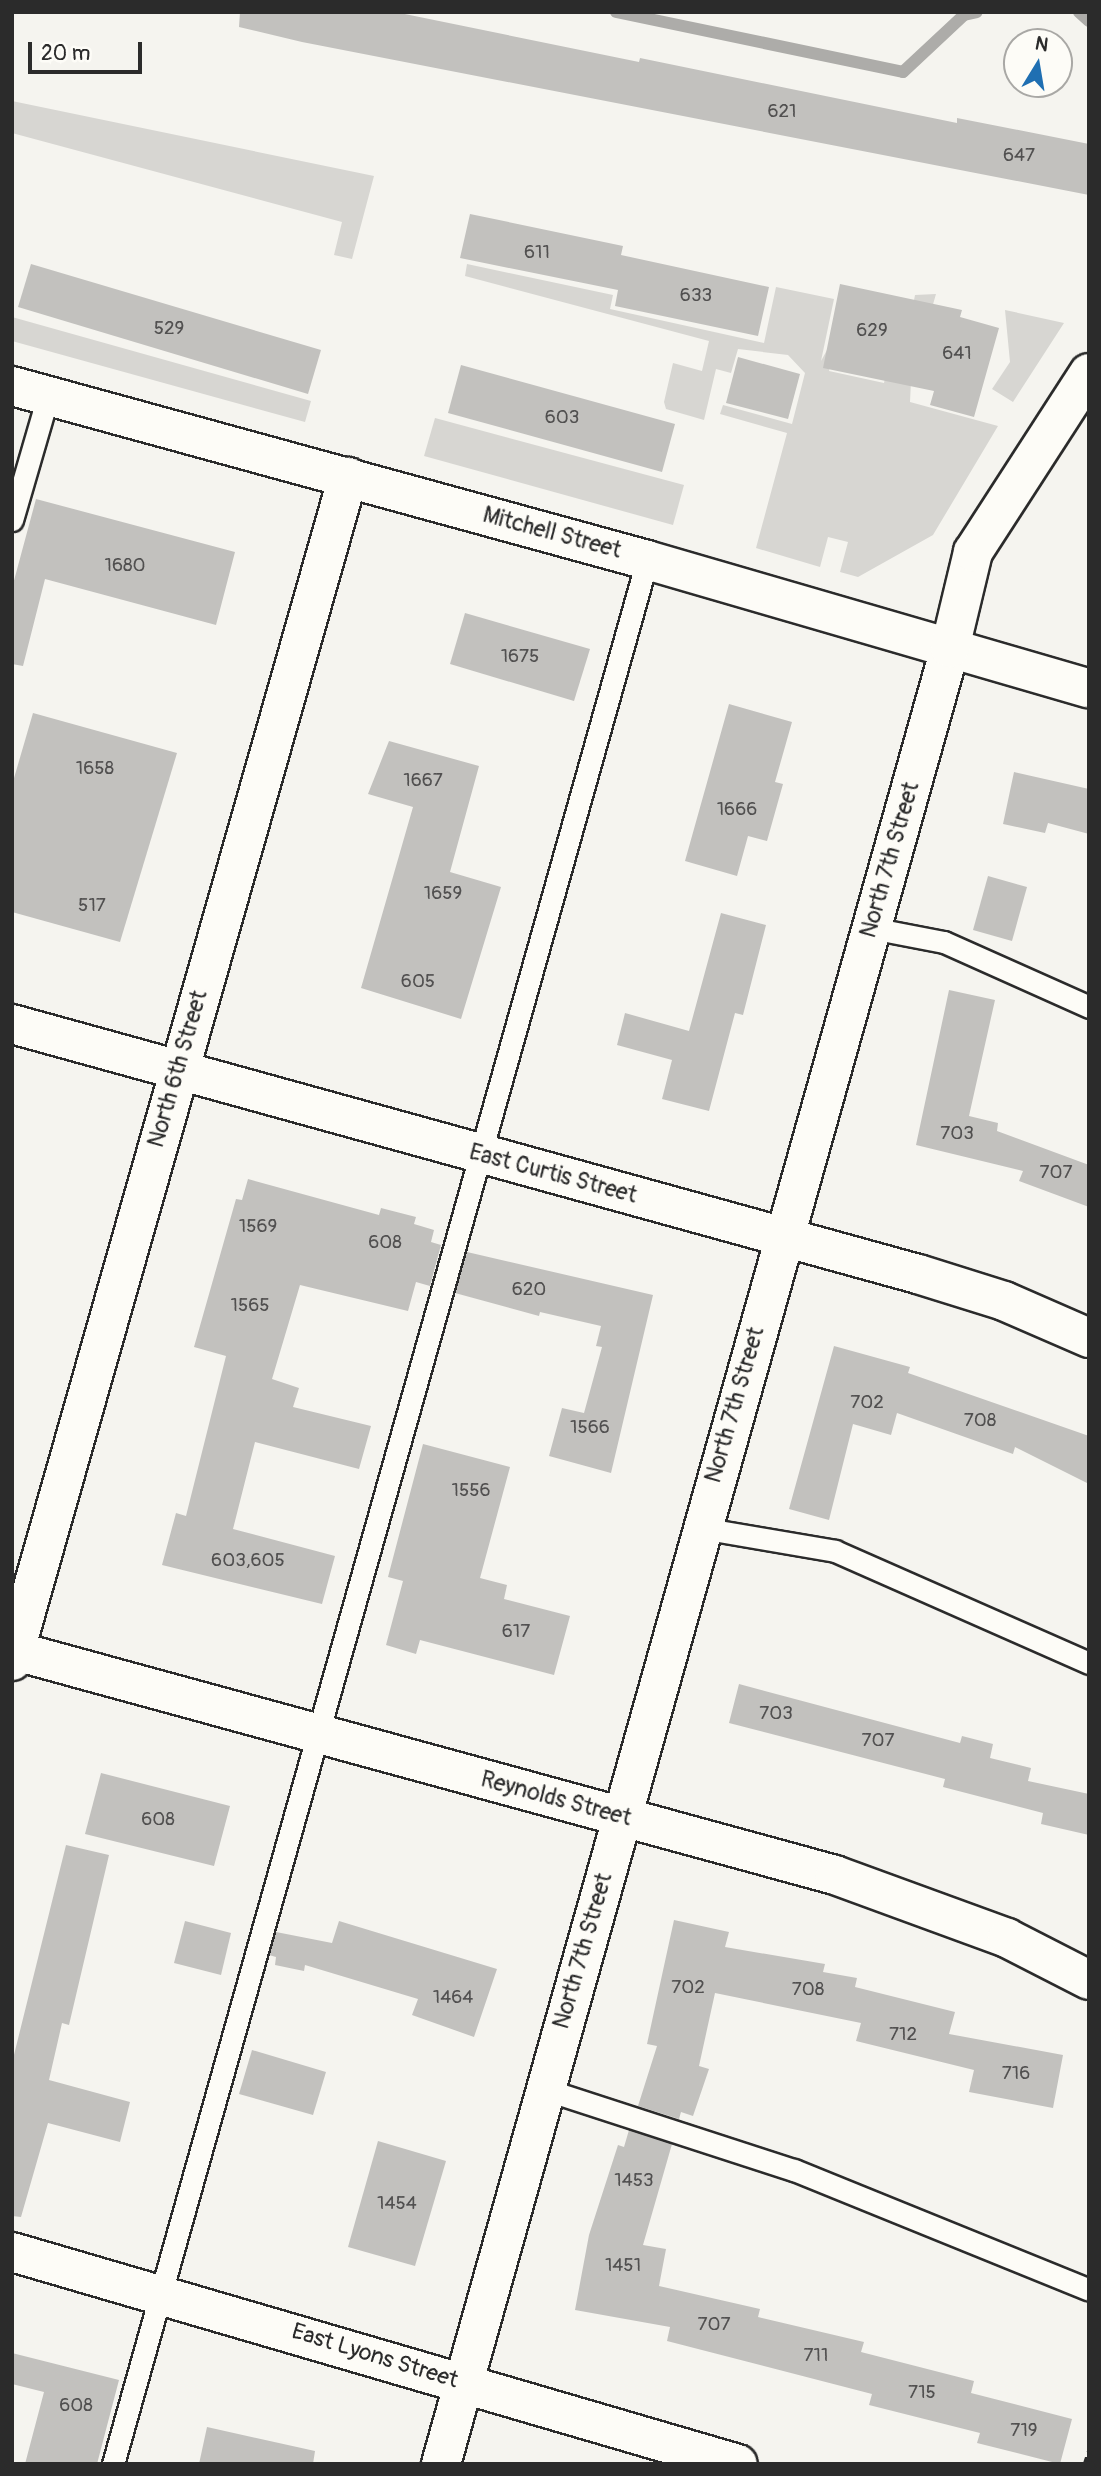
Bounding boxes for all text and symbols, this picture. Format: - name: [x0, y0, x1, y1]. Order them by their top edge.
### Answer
- scale bar: [32, 28, 145, 72]
- north arrow: [1003, 28, 1073, 98]
- text: N: [1033, 31, 1050, 57]
- text: 20 m: [41, 40, 90, 67]
- house number: 621: [767, 101, 797, 123]
- house number: 647: [1003, 145, 1035, 167]
- house number: 611: [524, 242, 550, 264]
- house number: 633: [680, 285, 712, 307]
- house number: 529: [154, 318, 184, 340]
- house number: 629: [856, 320, 888, 342]
- house number: 641: [942, 343, 972, 365]
- house number: 603: [545, 407, 579, 429]
- street label: Mitchell Street: [480, 501, 624, 565]
- house number: 1680: [104, 555, 146, 577]
- house number: 1675: [501, 646, 539, 668]
- house number: 1658: [76, 758, 114, 780]
- house number: 1667: [403, 770, 443, 792]
- street label: North 7th Street: [855, 779, 925, 941]
- house number: 1666: [717, 799, 757, 821]
- house number: 1659: [424, 883, 462, 905]
- house number: 517: [78, 895, 106, 917]
- house number: 605: [401, 971, 435, 993]
- street label: North 6th Street: [142, 987, 214, 1151]
- house number: 703: [940, 1123, 974, 1145]
- street label: East Curtis Street: [466, 1138, 640, 1210]
- house number: 707: [1039, 1162, 1073, 1184]
- house number: 1569: [239, 1216, 277, 1238]
- house number: 608: [368, 1232, 402, 1254]
- house number: 620: [512, 1279, 546, 1301]
- house number: 1565: [230, 1295, 270, 1317]
- street label: North 7th Street: [700, 1324, 770, 1486]
- house number: 702: [850, 1392, 884, 1414]
- house number: 708: [964, 1410, 996, 1432]
- house number: 1566: [570, 1417, 610, 1439]
- house number: 1556: [451, 1480, 491, 1502]
- house number: 603,605: [211, 1550, 285, 1572]
- house number: 617: [502, 1621, 530, 1643]
- house number: 703: [759, 1703, 793, 1725]
- house number: 707: [861, 1730, 895, 1752]
- street label: Reynolds Street: [478, 1766, 634, 1832]
- house number: 608: [141, 1809, 175, 1831]
- street label: North 7th Street: [548, 1870, 618, 2032]
- house number: 702: [671, 1977, 705, 1999]
- house number: 708: [792, 1979, 824, 2001]
- house number: 1464: [433, 1987, 473, 2009]
- house number: 712: [889, 2024, 917, 2046]
- house number: 716: [1002, 2063, 1030, 2085]
- house number: 1453: [614, 2170, 654, 2192]
- house number: 1454: [377, 2193, 417, 2215]
- house number: 1451: [605, 2255, 641, 2277]
- house number: 707: [697, 2314, 731, 2336]
- street label: East Lyons Street: [289, 2318, 461, 2394]
- house number: 711: [804, 2345, 828, 2367]
- house number: 715: [908, 2382, 936, 2404]
- house number: 608: [59, 2395, 93, 2417]
- house number: 719: [1010, 2420, 1038, 2442]

